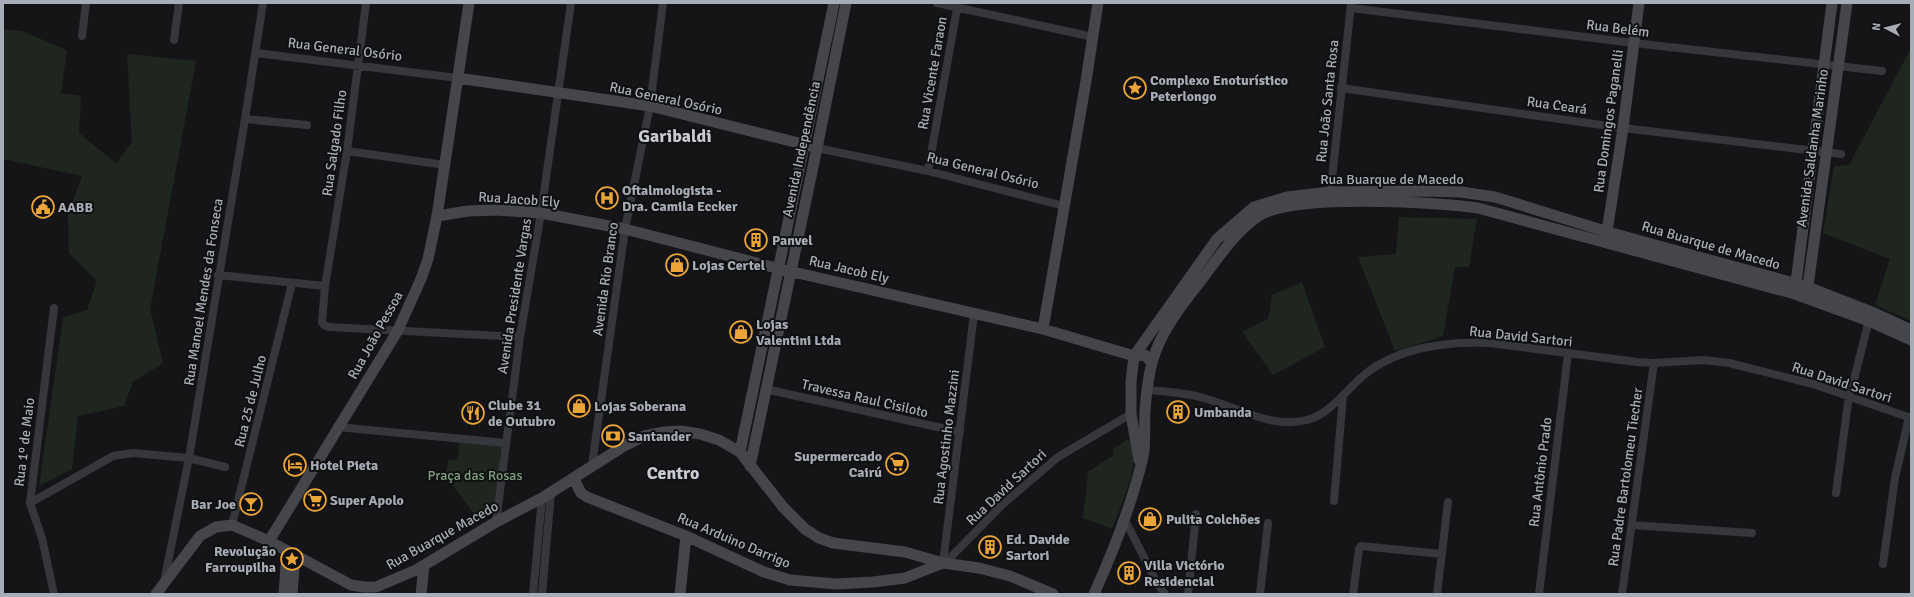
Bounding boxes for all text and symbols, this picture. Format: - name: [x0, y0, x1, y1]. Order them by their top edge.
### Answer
- north arrow: [1866, 8, 1906, 48]
- street label: Rua Vicente Faraon: [914, 15, 951, 131]
- street label: Rua Belém: [1585, 16, 1651, 41]
- text: N: [1870, 22, 1883, 31]
- street label: Rua General Osório: [287, 34, 403, 65]
- street label: Rua João Santa Rosa: [1313, 39, 1342, 163]
- street label: Rua Domingos Paganelli: [1590, 48, 1627, 194]
- street label: Avenida Saldanha Marinho: [1793, 68, 1832, 228]
- place label: Complexo Enoturístico Peterlongo: [1150, 72, 1288, 105]
- place icon: Complexo Enoturístico Peterlongo: [1122, 75, 1148, 101]
- street label: Rua General Osório: [608, 78, 724, 119]
- street label: Avenida Independência: [779, 80, 824, 219]
- street label: Rua Salgado Filho: [319, 89, 350, 197]
- street label: Rua Ceará: [1526, 93, 1588, 118]
- district label: Garibaldi: [638, 125, 712, 147]
- street label: Rua General Osório: [925, 148, 1041, 193]
- street label: Rua Buarque de Macedo: [1320, 171, 1464, 188]
- place label: Oftalmologista - Dra. Camila Eccker: [622, 182, 738, 215]
- hospital icon: Oftalmologista - Dra. Camila Eccker: [594, 185, 620, 211]
- street label: Rua Jacob Ely: [478, 188, 561, 211]
- public building icon: AABB: [30, 194, 56, 220]
- street label: Rua Manoel Mendes da Fonseca: [180, 197, 227, 387]
- place label: AABB: [58, 199, 93, 216]
- street label: Avenida Presidente Vargas: [494, 217, 535, 375]
- street label: Rua Buarque de Macedo: [1640, 218, 1782, 273]
- street label: Avenida Rio Branco: [589, 221, 622, 337]
- building icon: Panvel: [743, 227, 769, 253]
- place label: Panvel: [772, 232, 813, 249]
- shop icon: Lojas Certel: [664, 252, 690, 278]
- street label: Rua Jacob Ely: [807, 252, 891, 287]
- place label: Lojas Certel: [692, 257, 766, 274]
- street label: Rua João Pessoa: [344, 288, 407, 382]
- place label: Lojas Valentini Ltda: [756, 316, 841, 349]
- shop icon: Lojas Valentini Ltda: [728, 319, 754, 345]
- street label: Rua David Sartori: [1468, 323, 1573, 350]
- street label: Rua 25 de Julho: [231, 353, 270, 449]
- street label: Rua David Sartori: [1790, 358, 1894, 407]
- street label: Rua Agostinho Mazzini: [930, 369, 963, 505]
- street label: Travessa Raul Cisiloto: [800, 376, 930, 421]
- street label: Rua Padre Bartolomeu Tiecher: [1605, 386, 1647, 568]
- shop icon: Lojas Soberana: [566, 393, 592, 419]
- street label: Rua 1º de Maio: [11, 397, 38, 487]
- place label: Clube 31 de Outubro: [488, 397, 556, 430]
- place label: Lojas Soberana: [594, 398, 686, 415]
- building icon: Umbanda: [1165, 399, 1191, 425]
- restaurant icon: Clube 31 de Outubro: [460, 400, 486, 426]
- place label: Umbanda: [1194, 404, 1252, 421]
- street label: Rua Antônio Prado: [1525, 416, 1556, 528]
- bank icon: Santander: [600, 423, 626, 449]
- place label: Santander: [628, 428, 691, 445]
- street label: Rua David Sartori: [963, 446, 1050, 529]
- place label: Supermercado Cairú: [794, 448, 882, 481]
- supermarket icon: Supermercado Cairú: [884, 451, 910, 477]
- hotel icon: Hotel Pieta: [282, 452, 308, 478]
- place label: Hotel Pieta: [310, 457, 378, 474]
- district label: Centro: [647, 462, 699, 484]
- park label: Praça das Rosas: [427, 467, 523, 484]
- supermarket icon: Super Apolo: [302, 487, 328, 513]
- bar icon: Bar Joe: [238, 491, 264, 517]
- place label: Super Apolo: [330, 492, 404, 509]
- place label: Bar Joe: [191, 496, 236, 513]
- street label: Rua Buarque Macedo: [383, 497, 501, 573]
- shop icon: Pulita Colchões: [1137, 506, 1163, 532]
- street label: Rua Arduino Darrigo: [675, 509, 793, 572]
- place label: Pulita Colchões: [1166, 511, 1260, 528]
- place label: Ed. Davide Sartori: [1006, 531, 1070, 564]
- building icon: Ed. Davide Sartori: [977, 534, 1003, 560]
- place label: Revolução Farroupilha: [205, 543, 276, 576]
- place icon: Revolução Farroupilha: [279, 546, 305, 572]
- place label: Villa Victório Residencial: [1144, 557, 1225, 590]
- building icon: Villa Victório Residencial: [1116, 560, 1142, 586]

